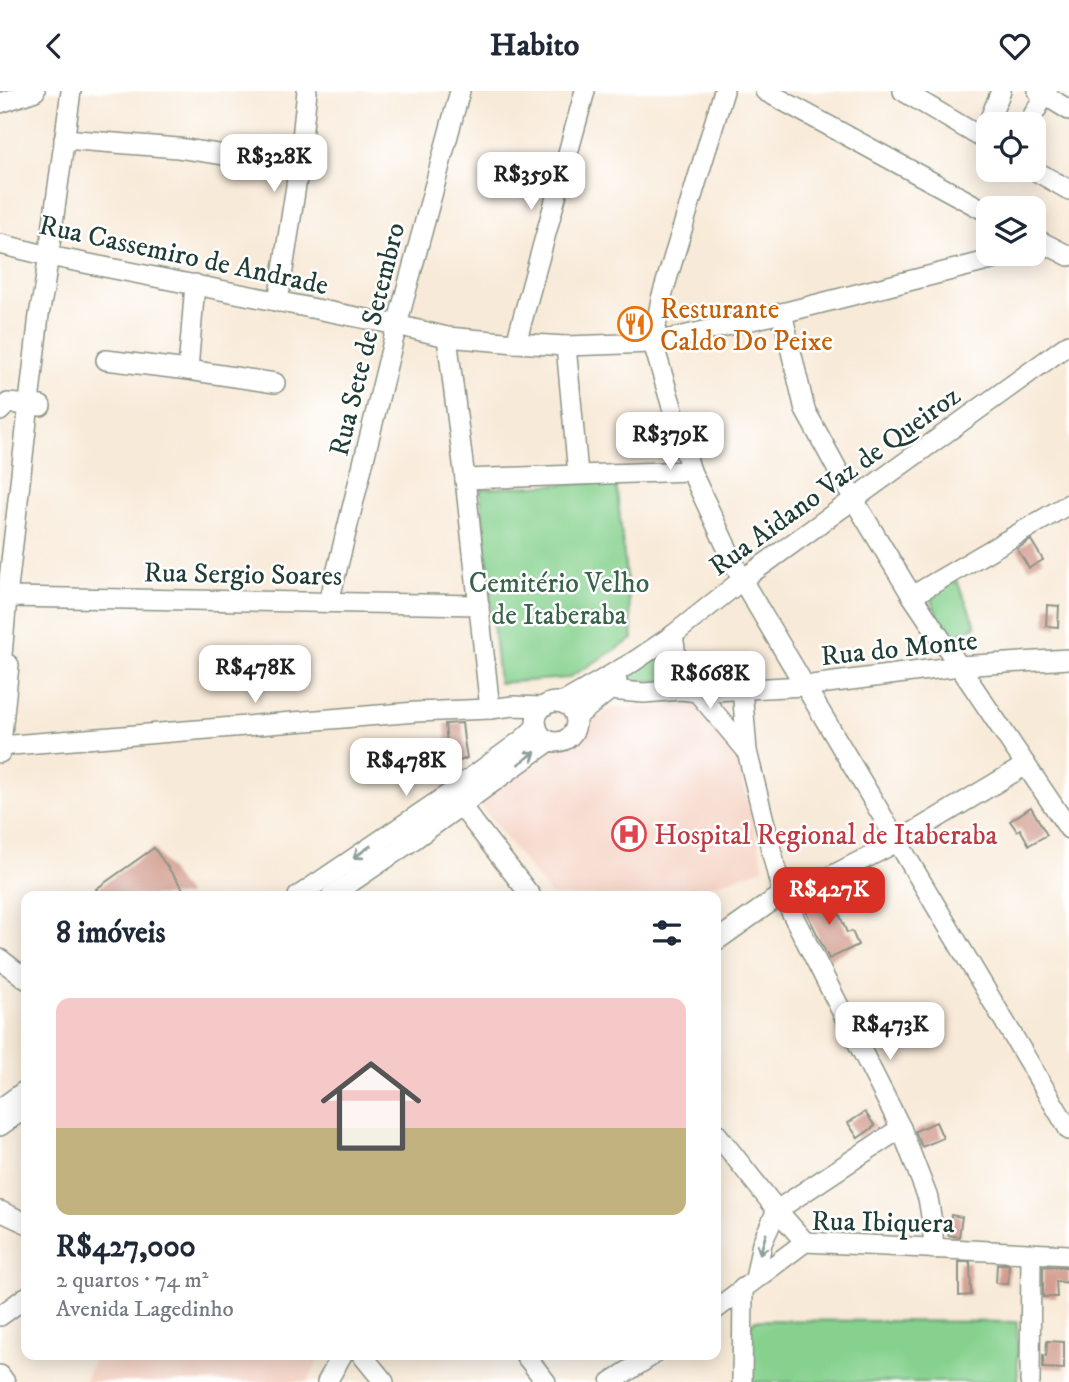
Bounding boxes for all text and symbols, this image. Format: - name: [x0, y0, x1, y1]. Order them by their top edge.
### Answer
- text: Habito: [490, 26, 579, 66]
- icon: back: [35, 27, 73, 65]
- icon: heart: [996, 27, 1034, 65]
- map controls: [976, 112, 1046, 266]
- button: locate: [976, 112, 1046, 182]
- pin: R$328K: [217, 134, 331, 194]
- text: R$328K: [236, 142, 312, 171]
- pin: R$359K: [474, 152, 588, 212]
- text: R$359K: [493, 160, 569, 189]
- button: layers: [976, 196, 1046, 266]
- street label: Rua Cassemiro de Andrade: [36, 208, 332, 303]
- street label: Rua Sete de Setembro: [322, 219, 413, 460]
- place label: Resturante Caldo Do Peixe: [660, 292, 833, 359]
- restaurant icon: Resturante Caldo Do Peixe: [616, 305, 654, 343]
- street label: Rua Aidano Vaz de Queiroz: [702, 378, 967, 584]
- pin: R$379K: [613, 413, 727, 472]
- text: R$379K: [632, 420, 708, 449]
- street label: Rua Sergio Soares: [143, 555, 343, 594]
- park label: Cemitério Velho de Itaberaba: [469, 566, 649, 633]
- street label: Rua do Monte: [819, 623, 979, 674]
- pin: R$478K: [198, 645, 312, 705]
- pin: R$668K: [653, 651, 767, 711]
- text: R$478K: [215, 653, 295, 682]
- text: R$668K: [670, 659, 750, 688]
- pin: R$478K: [349, 739, 463, 798]
- text: R$478K: [366, 746, 446, 775]
- one-way arrow: [517, 751, 536, 765]
- hospital icon: Hospital Regional de Itaberaba: [610, 815, 648, 853]
- place label: Hospital Regional de Itaberaba: [654, 818, 998, 853]
- one-way arrow: [353, 845, 372, 859]
- pin: R$427K: [772, 867, 886, 927]
- text: R$427K: [789, 875, 869, 904]
- icon: filters: [648, 914, 686, 952]
- text: 8 imóveis: [56, 915, 166, 952]
- pin: R$473K: [833, 1003, 947, 1062]
- text: R$473K: [851, 1010, 929, 1039]
- icon: home: [308, 1043, 434, 1169]
- street label: Rua Ibiquera: [811, 1204, 955, 1241]
- text: R$427,000: [56, 1229, 196, 1266]
- one-way arrow: [755, 1232, 768, 1254]
- text: 2 quartos · 74 m²: [56, 1266, 209, 1295]
- text: Avenida Lagedinho: [56, 1295, 234, 1324]

